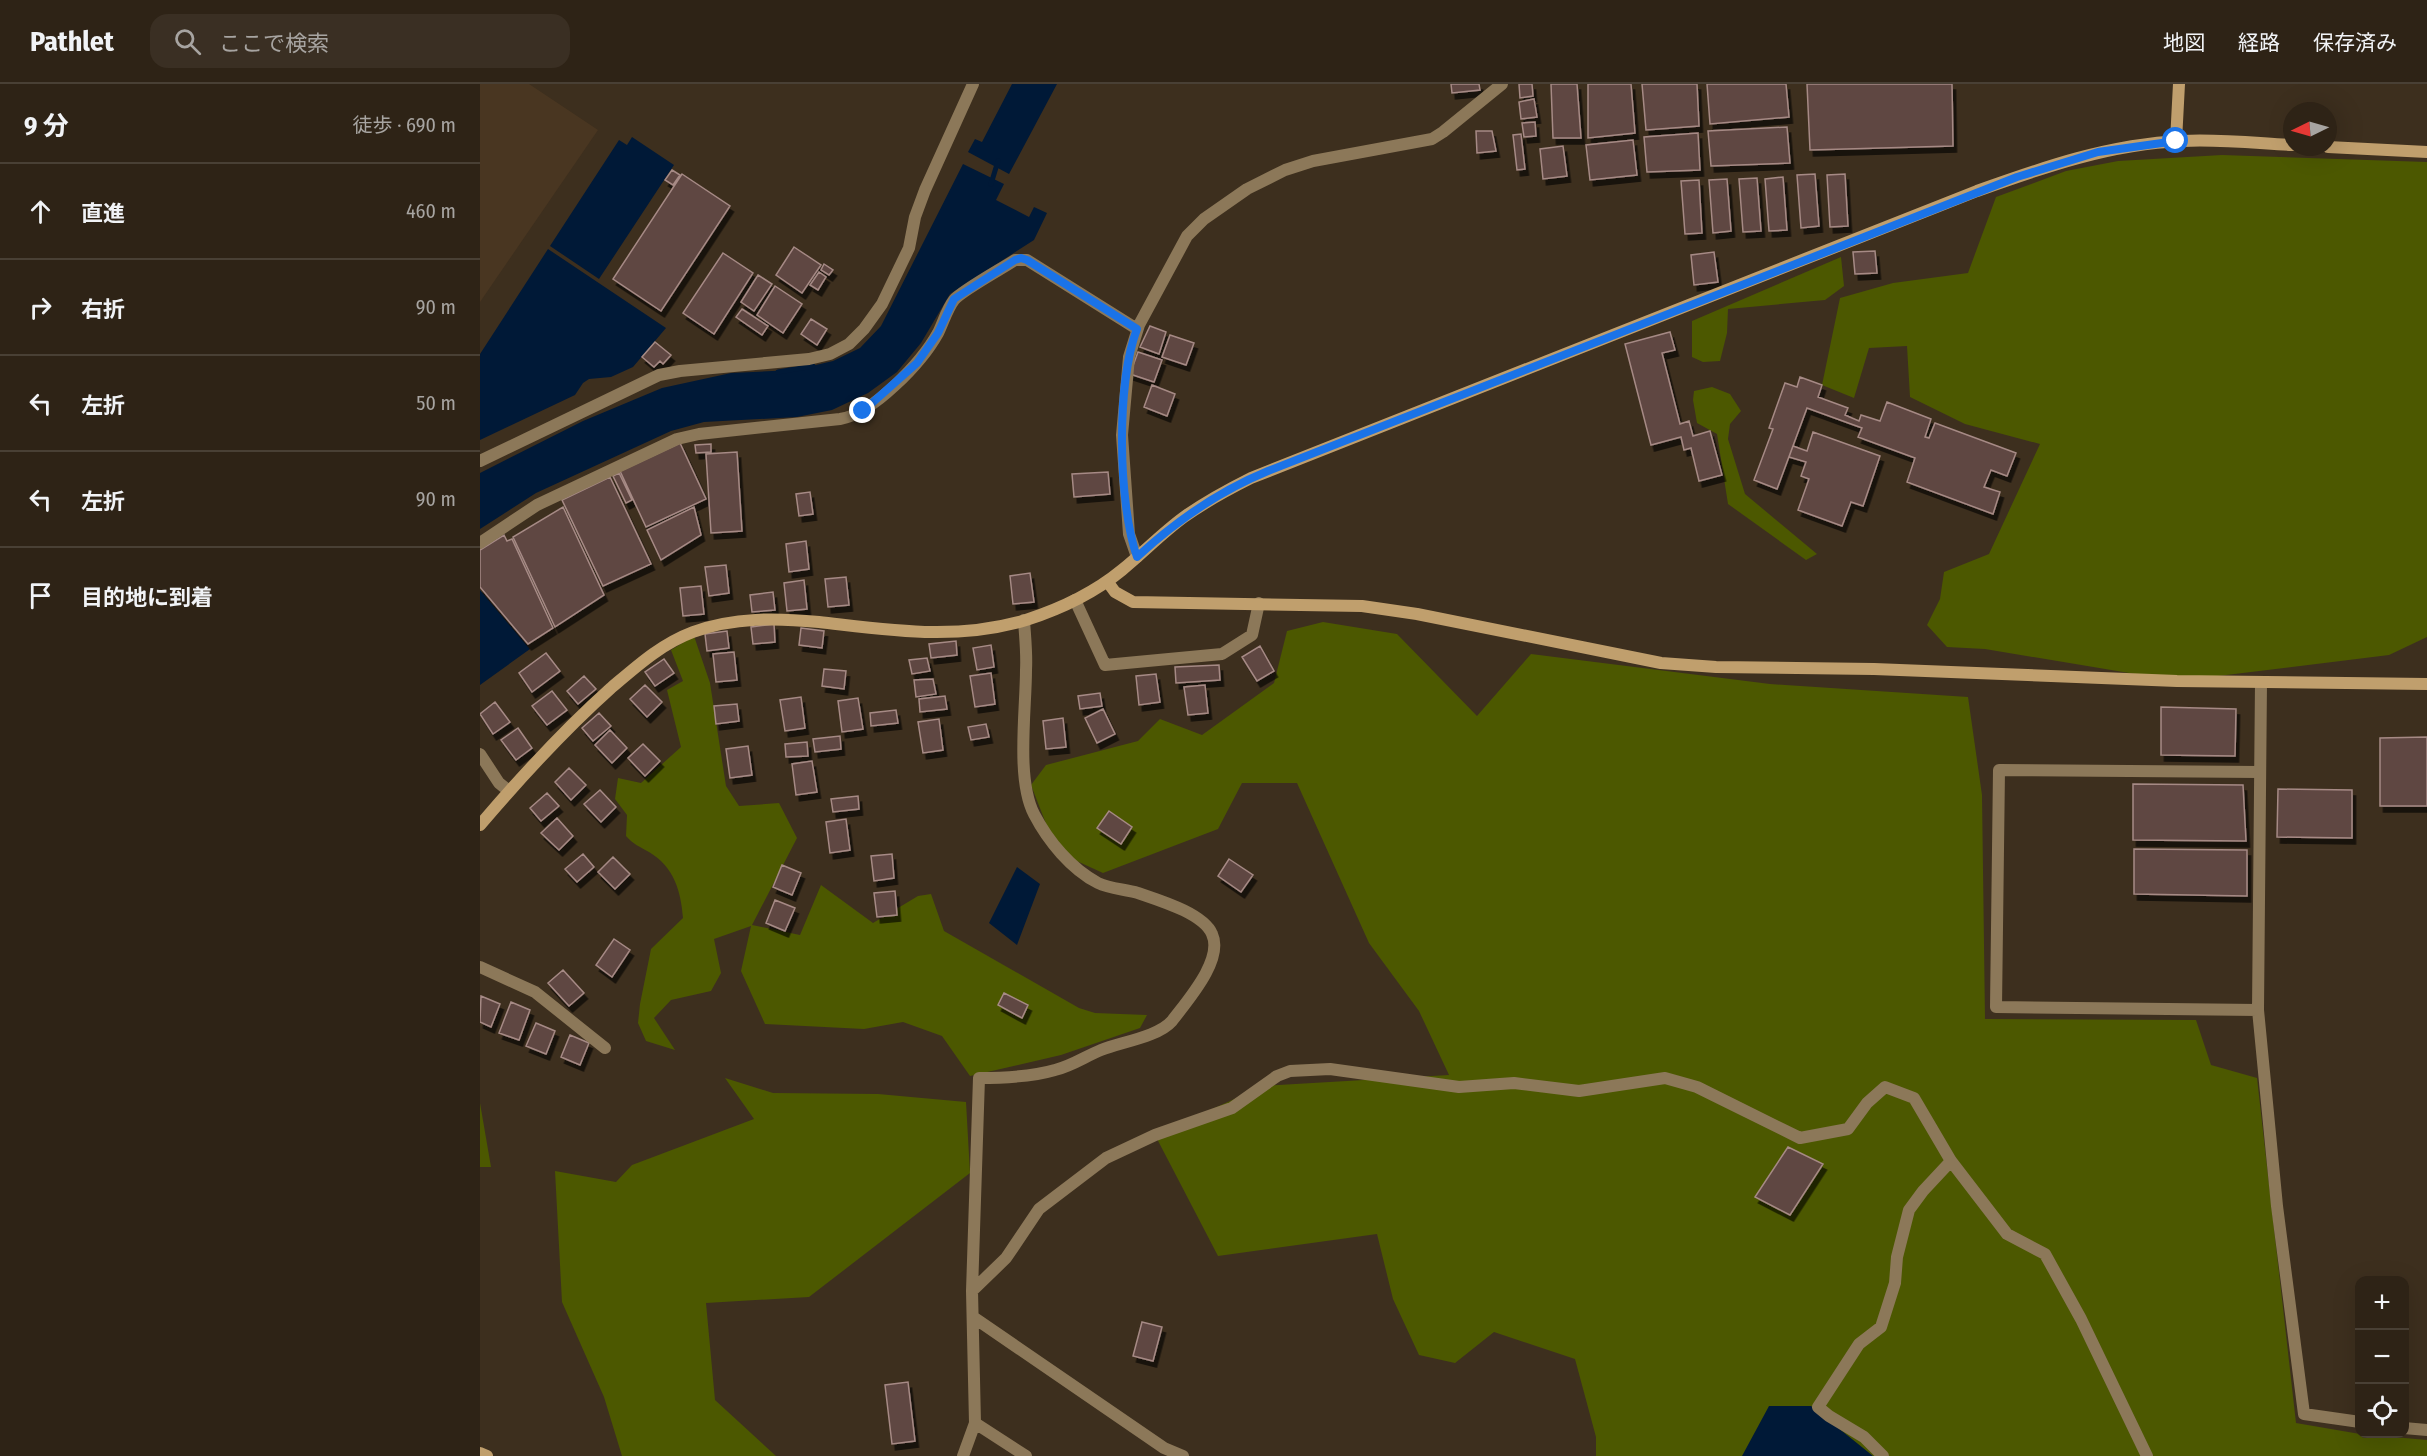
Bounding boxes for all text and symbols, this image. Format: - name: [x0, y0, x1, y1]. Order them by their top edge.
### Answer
- search box: [150, 14, 570, 68]
- text: Pathlet: [30, 25, 114, 58]
- icon: search: [171, 25, 204, 58]
- text: ここで検索: [219, 30, 329, 57]
- text: 地図: [2163, 30, 2205, 56]
- text: 経路: [2238, 30, 2280, 56]
- text: 保存済み: [2313, 30, 2397, 56]
- north arrow: [2283, 102, 2337, 156]
- text: 9 分: [24, 111, 69, 142]
- text: 徒歩 · 690 m: [352, 113, 456, 137]
- route start: [2162, 127, 2188, 153]
- icon: ahead: [24, 195, 57, 228]
- text: 460 m: [406, 199, 456, 223]
- text: 直進: [81, 200, 125, 227]
- icon: right: [24, 291, 57, 324]
- text: 90 m: [416, 295, 456, 319]
- text: 右折: [81, 296, 125, 323]
- icon: left: [24, 387, 57, 420]
- text: 50 m: [416, 391, 456, 415]
- text: 左折: [81, 392, 125, 419]
- route end: [849, 397, 875, 423]
- icon: left: [24, 483, 57, 516]
- text: 90 m: [416, 487, 456, 511]
- text: 左折: [81, 488, 125, 515]
- icon: arrive: [24, 579, 57, 612]
- text: 目的地に到着: [81, 584, 213, 611]
- map controls: [2355, 1276, 2409, 1438]
- button: +: [2355, 1276, 2409, 1330]
- button: −: [2355, 1330, 2409, 1384]
- button: locate: [2355, 1384, 2409, 1438]

